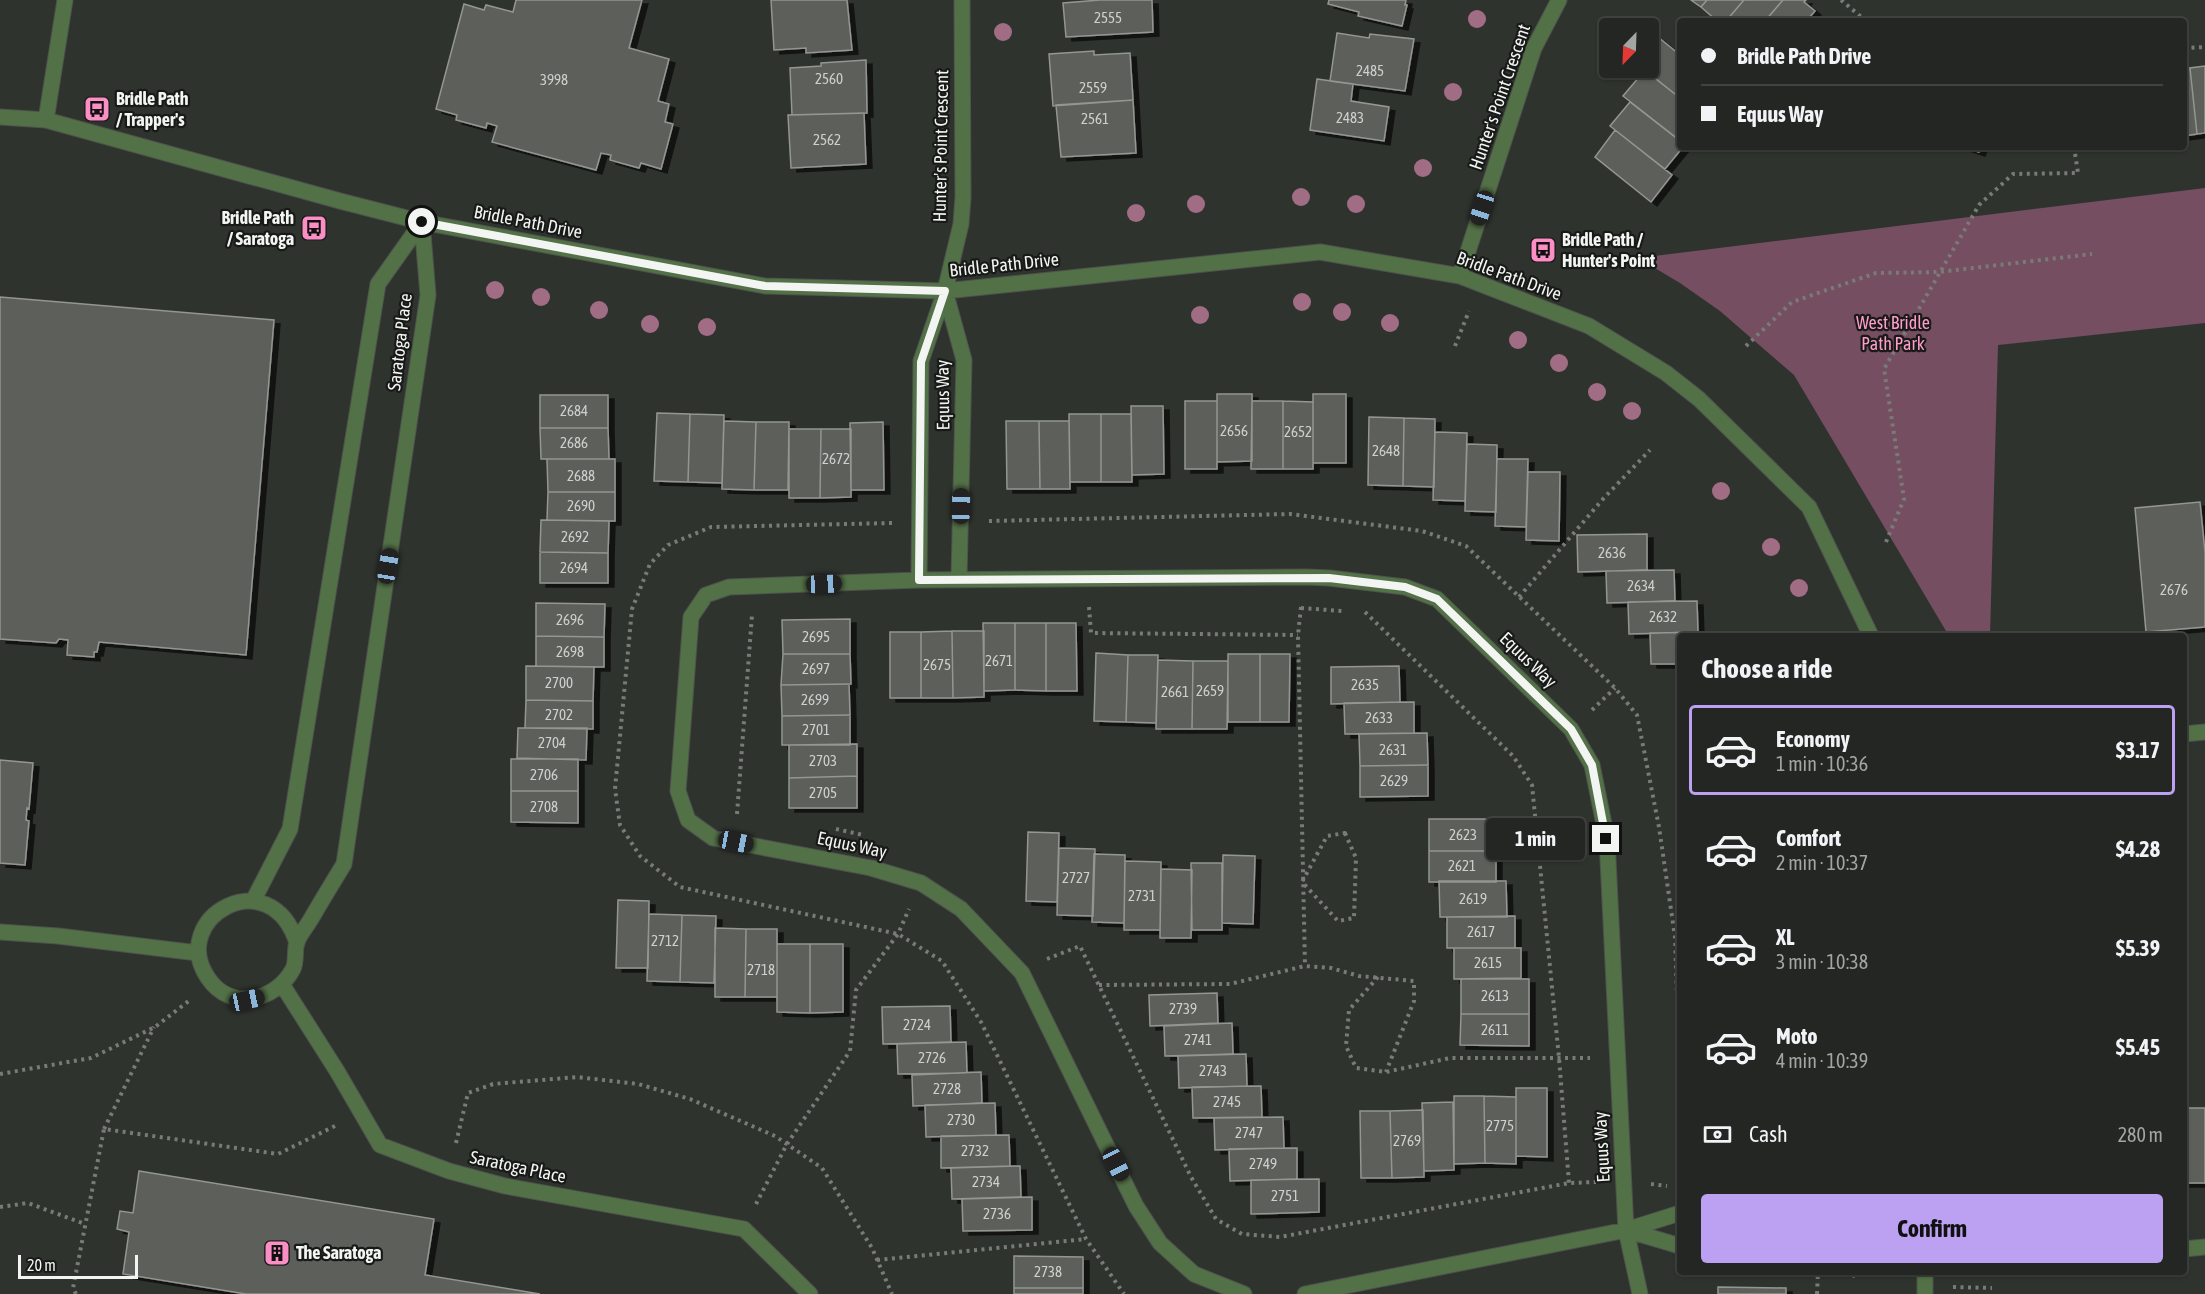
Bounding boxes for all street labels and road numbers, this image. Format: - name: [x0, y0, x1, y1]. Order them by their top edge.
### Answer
- street label: Hunter's Point Crescent: [1465, 21, 1534, 172]
- street label: Hunter's Point Crescent: [929, 70, 952, 222]
- street label: Bridle Path Drive: [472, 201, 584, 242]
- street label: Bridle Path Drive: [1454, 247, 1564, 304]
- street label: Bridle Path Drive: [948, 248, 1060, 281]
- street label: Saratoga Place: [383, 292, 416, 392]
- street label: Equus Way: [931, 359, 954, 431]
- street label: Equus Way: [1496, 628, 1561, 692]
- street label: Equus Way: [815, 827, 889, 862]
- street label: Equus Way: [1589, 1111, 1614, 1183]
- street label: Saratoga Place: [468, 1146, 568, 1187]

